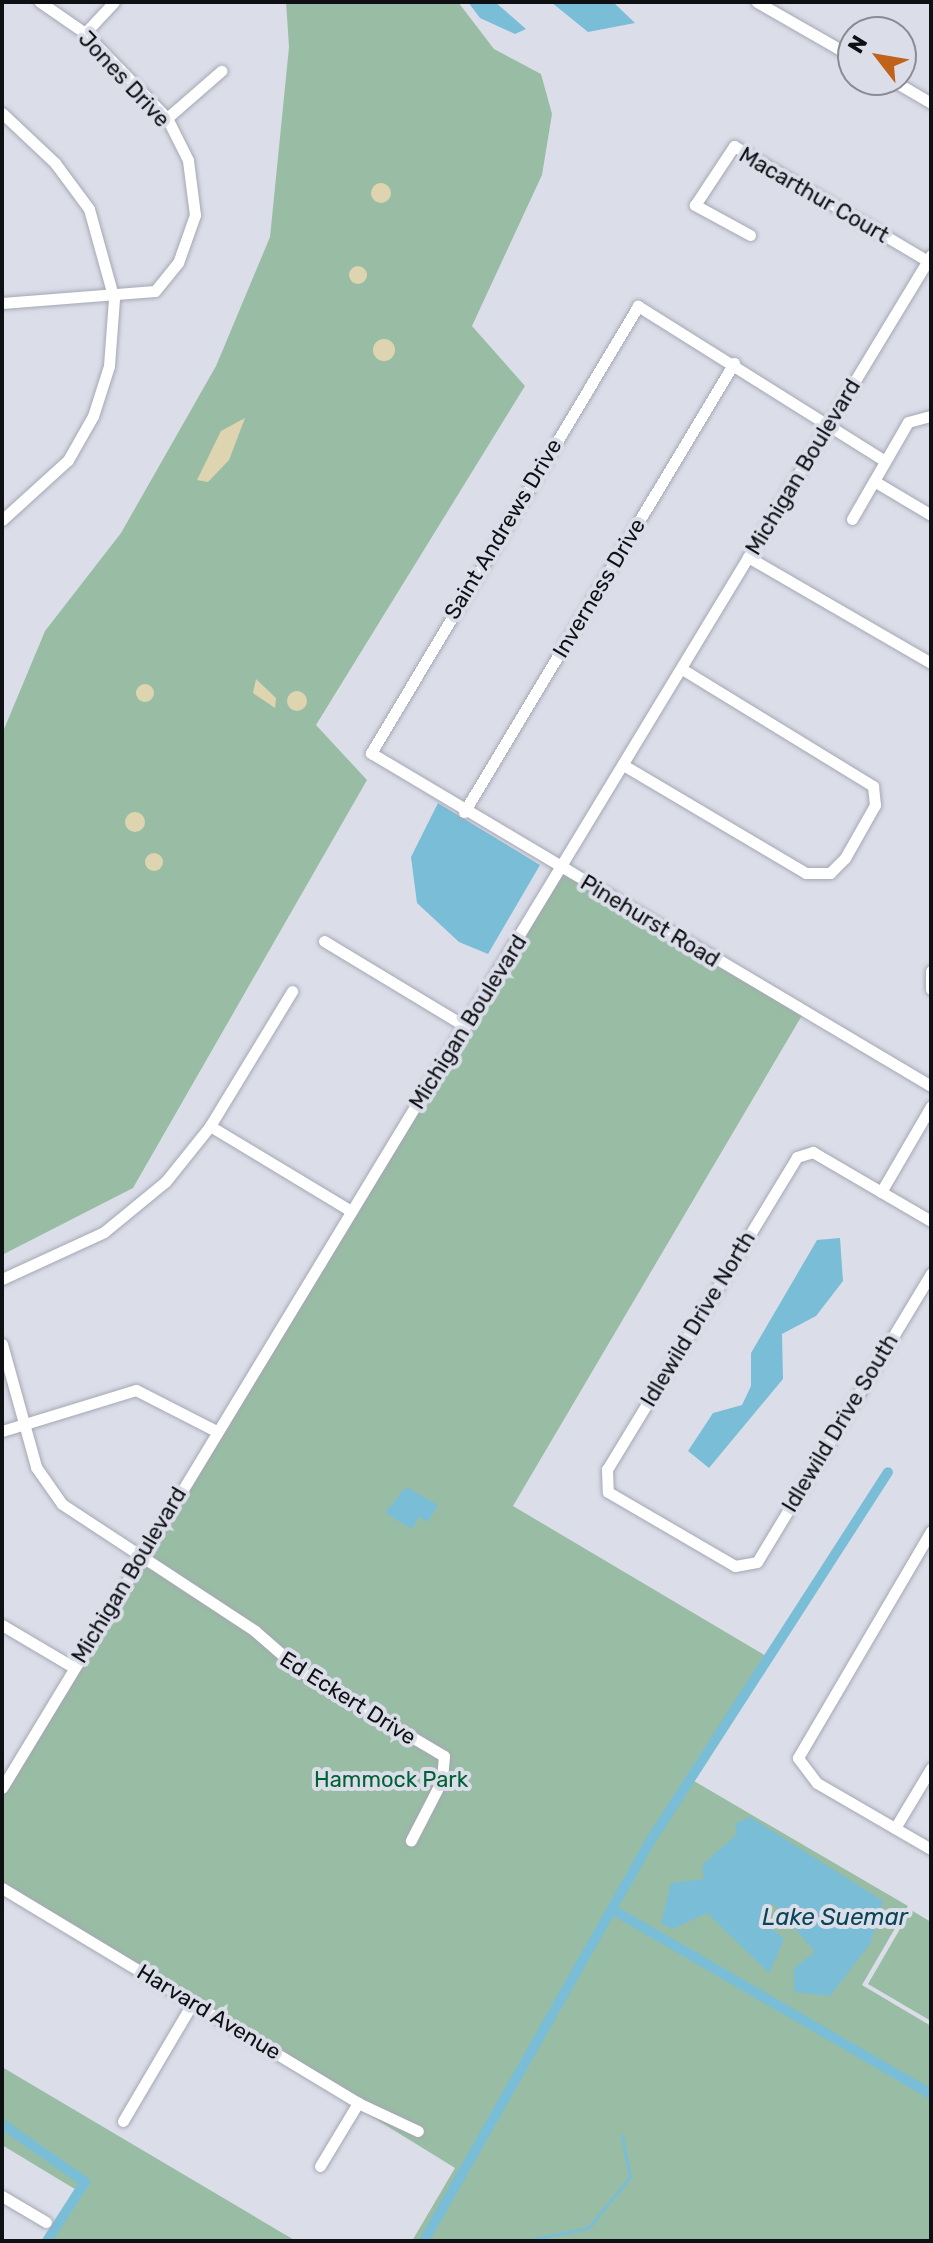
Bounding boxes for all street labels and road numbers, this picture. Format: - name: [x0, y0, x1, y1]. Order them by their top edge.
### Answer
- street label: Jones Drive: [73, 25, 175, 133]
- street label: Macarthur Court: [734, 141, 894, 249]
- street label: Michigan Boulevard: [740, 374, 866, 560]
- street label: Saint Andrews Drive: [438, 434, 568, 624]
- street label: Inverness Drive: [547, 514, 651, 662]
- street label: Pinehurst Road: [576, 869, 724, 973]
- street label: Michigan Boulevard: [404, 930, 532, 1114]
- street label: Idlewild Drive North: [635, 1227, 761, 1411]
- street label: Idlewild Drive South: [776, 1329, 904, 1517]
- street label: Michigan Boulevard: [66, 1482, 192, 1668]
- street label: Ed Eckert Drive: [275, 1646, 421, 1750]
- street label: Harvard Avenue: [132, 1959, 286, 2065]

